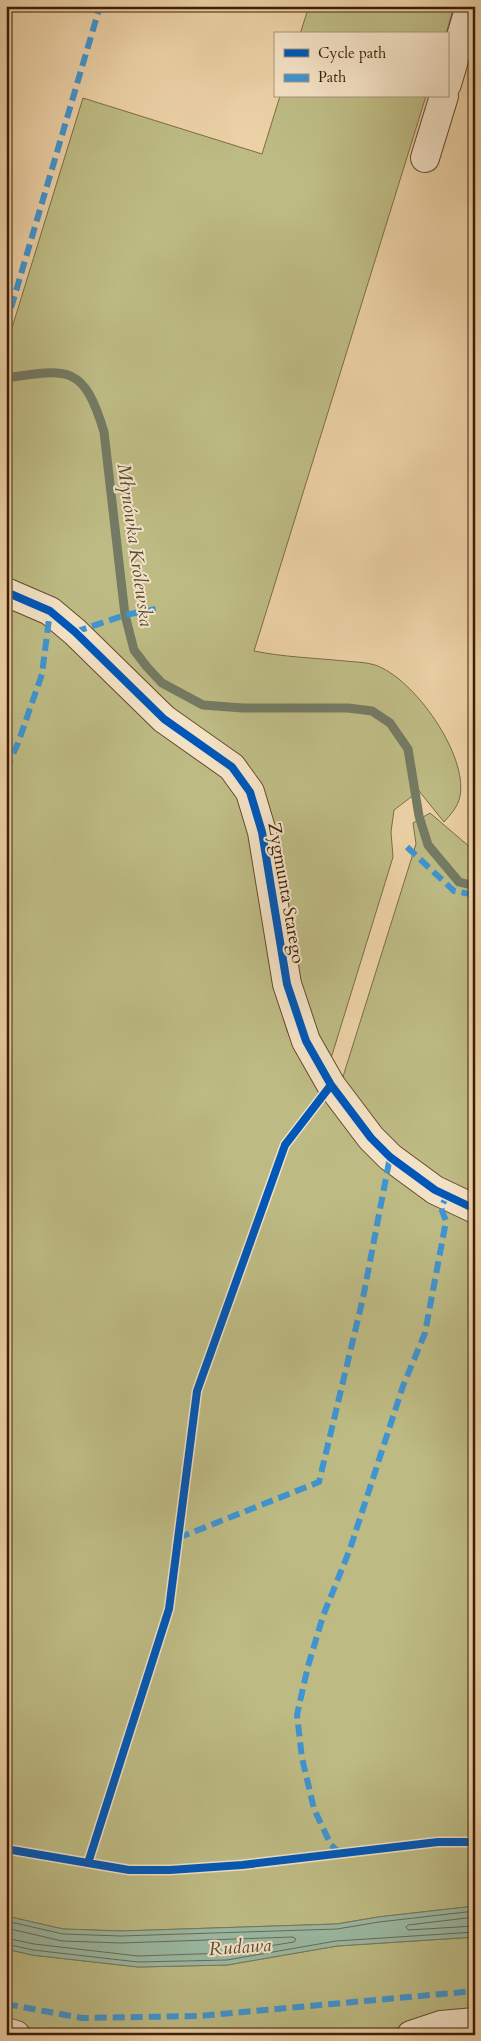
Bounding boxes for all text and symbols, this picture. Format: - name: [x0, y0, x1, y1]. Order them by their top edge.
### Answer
- legend: [274, 32, 448, 98]
- text: Cycle path: [318, 43, 387, 63]
- text: Path: [318, 67, 347, 87]
- water label: Młynówka Królewska: [111, 462, 159, 629]
- street label: Zygmunta Starego: [261, 820, 311, 966]
- water label: Rudawa: [208, 1932, 273, 1962]

